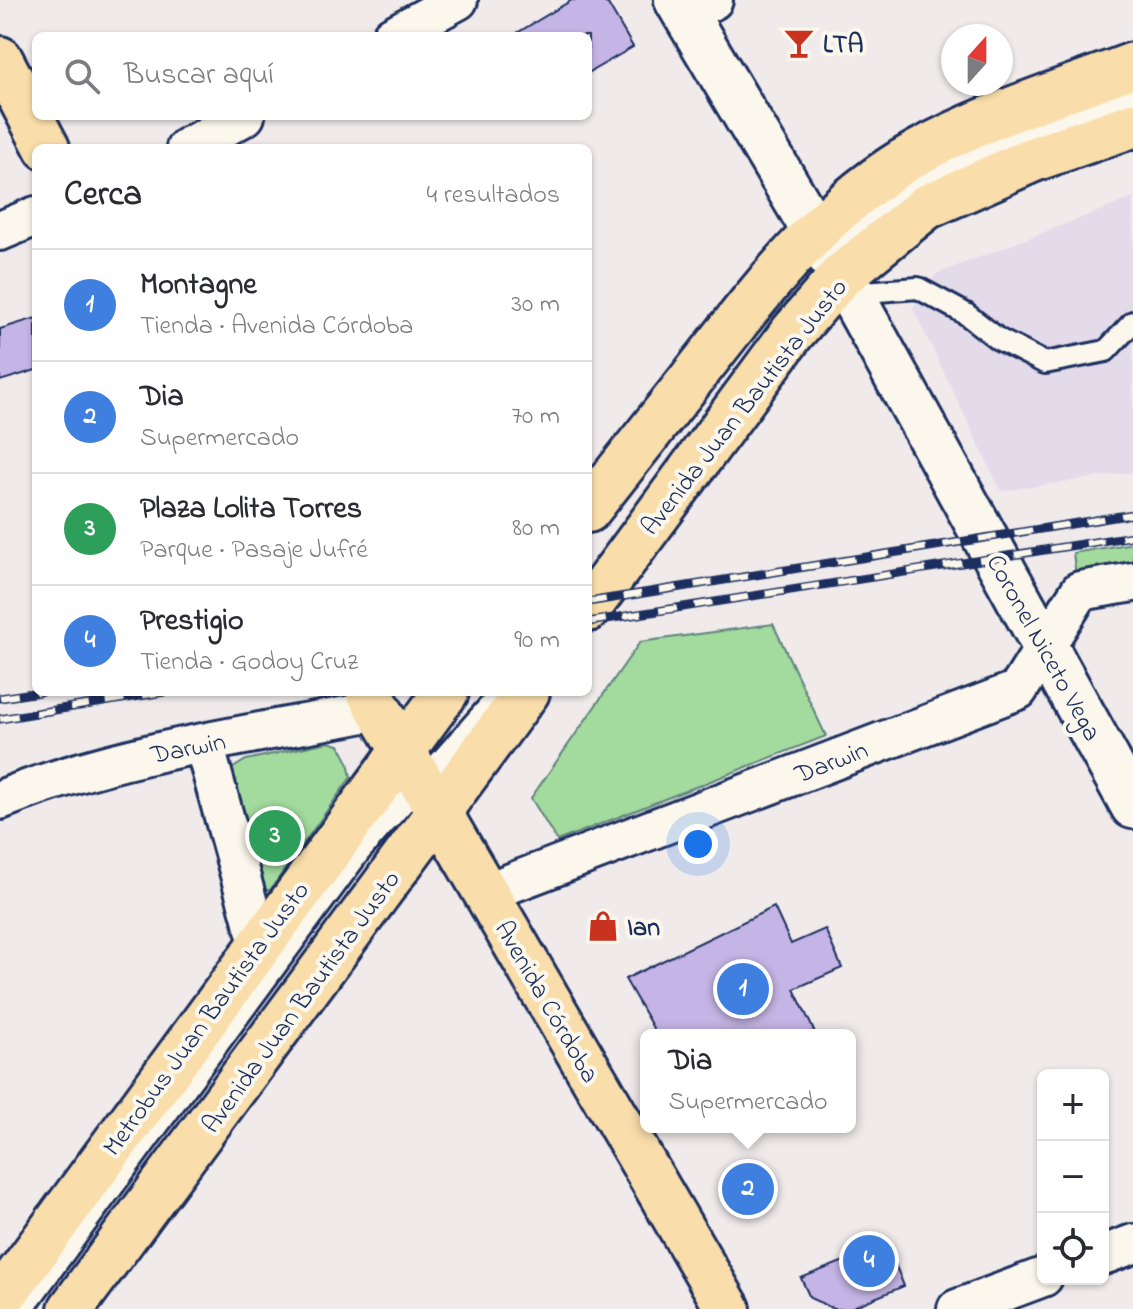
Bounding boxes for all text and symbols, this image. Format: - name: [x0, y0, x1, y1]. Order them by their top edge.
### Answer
- north arrow: [941, 24, 1013, 96]
- bar icon: LTA: [782, 26, 816, 60]
- place label: LTA: [823, 27, 864, 65]
- search box: [32, 32, 592, 120]
- icon: search: [60, 54, 104, 98]
- text: Buscar aquí: [124, 54, 274, 98]
- text: Cerca: [64, 171, 142, 221]
- text: 4 resultados: [427, 177, 560, 215]
- text: Montagne: [140, 264, 257, 308]
- street label: Avenida Juan Bautista Justo: [633, 271, 858, 545]
- text: 1: [86, 286, 94, 324]
- text: 30 m: [511, 286, 560, 324]
- text: Tienda · Avenida Córdoba: [140, 308, 413, 346]
- text: Dia: [140, 376, 184, 420]
- text: 2: [84, 398, 96, 436]
- text: 70 m: [511, 398, 560, 436]
- text: Supermercado: [140, 420, 299, 458]
- text: Plaza Lolita Torres: [140, 488, 362, 532]
- text: 3: [85, 510, 95, 548]
- text: 80 m: [512, 510, 560, 548]
- text: Parque · Pasaje Jufré: [140, 532, 368, 570]
- street label: Coronel Niceto Vega: [975, 548, 1110, 749]
- text: Prestigio: [140, 600, 244, 644]
- text: 4: [85, 622, 95, 660]
- text: 90 m: [514, 622, 560, 660]
- text: Tienda · Godoy Cruz: [140, 644, 358, 682]
- street label: Darwin: [147, 724, 229, 776]
- street label: Darwin: [789, 732, 874, 795]
- pin: 3: [249, 806, 301, 866]
- your location: [678, 824, 718, 864]
- street label: Avenida Juan Bautista Justo: [194, 863, 411, 1142]
- street label: Metrobus Juan Bautista Justo: [95, 875, 320, 1165]
- shop icon: Ian: [586, 909, 620, 943]
- place label: Ian: [627, 910, 660, 948]
- street label: Avenida Córdoba: [483, 914, 607, 1091]
- pin: 1: [717, 959, 769, 1019]
- popup: [640, 1029, 856, 1133]
- text: Dia: [669, 1040, 712, 1084]
- map controls: [1037, 1069, 1109, 1285]
- button: +: [1037, 1069, 1109, 1141]
- text: Supermercado: [669, 1084, 827, 1122]
- button: −: [1037, 1141, 1109, 1213]
- pin: 2: [722, 1159, 774, 1219]
- button: locate: [1037, 1213, 1109, 1285]
- pin: 4: [843, 1231, 895, 1291]

